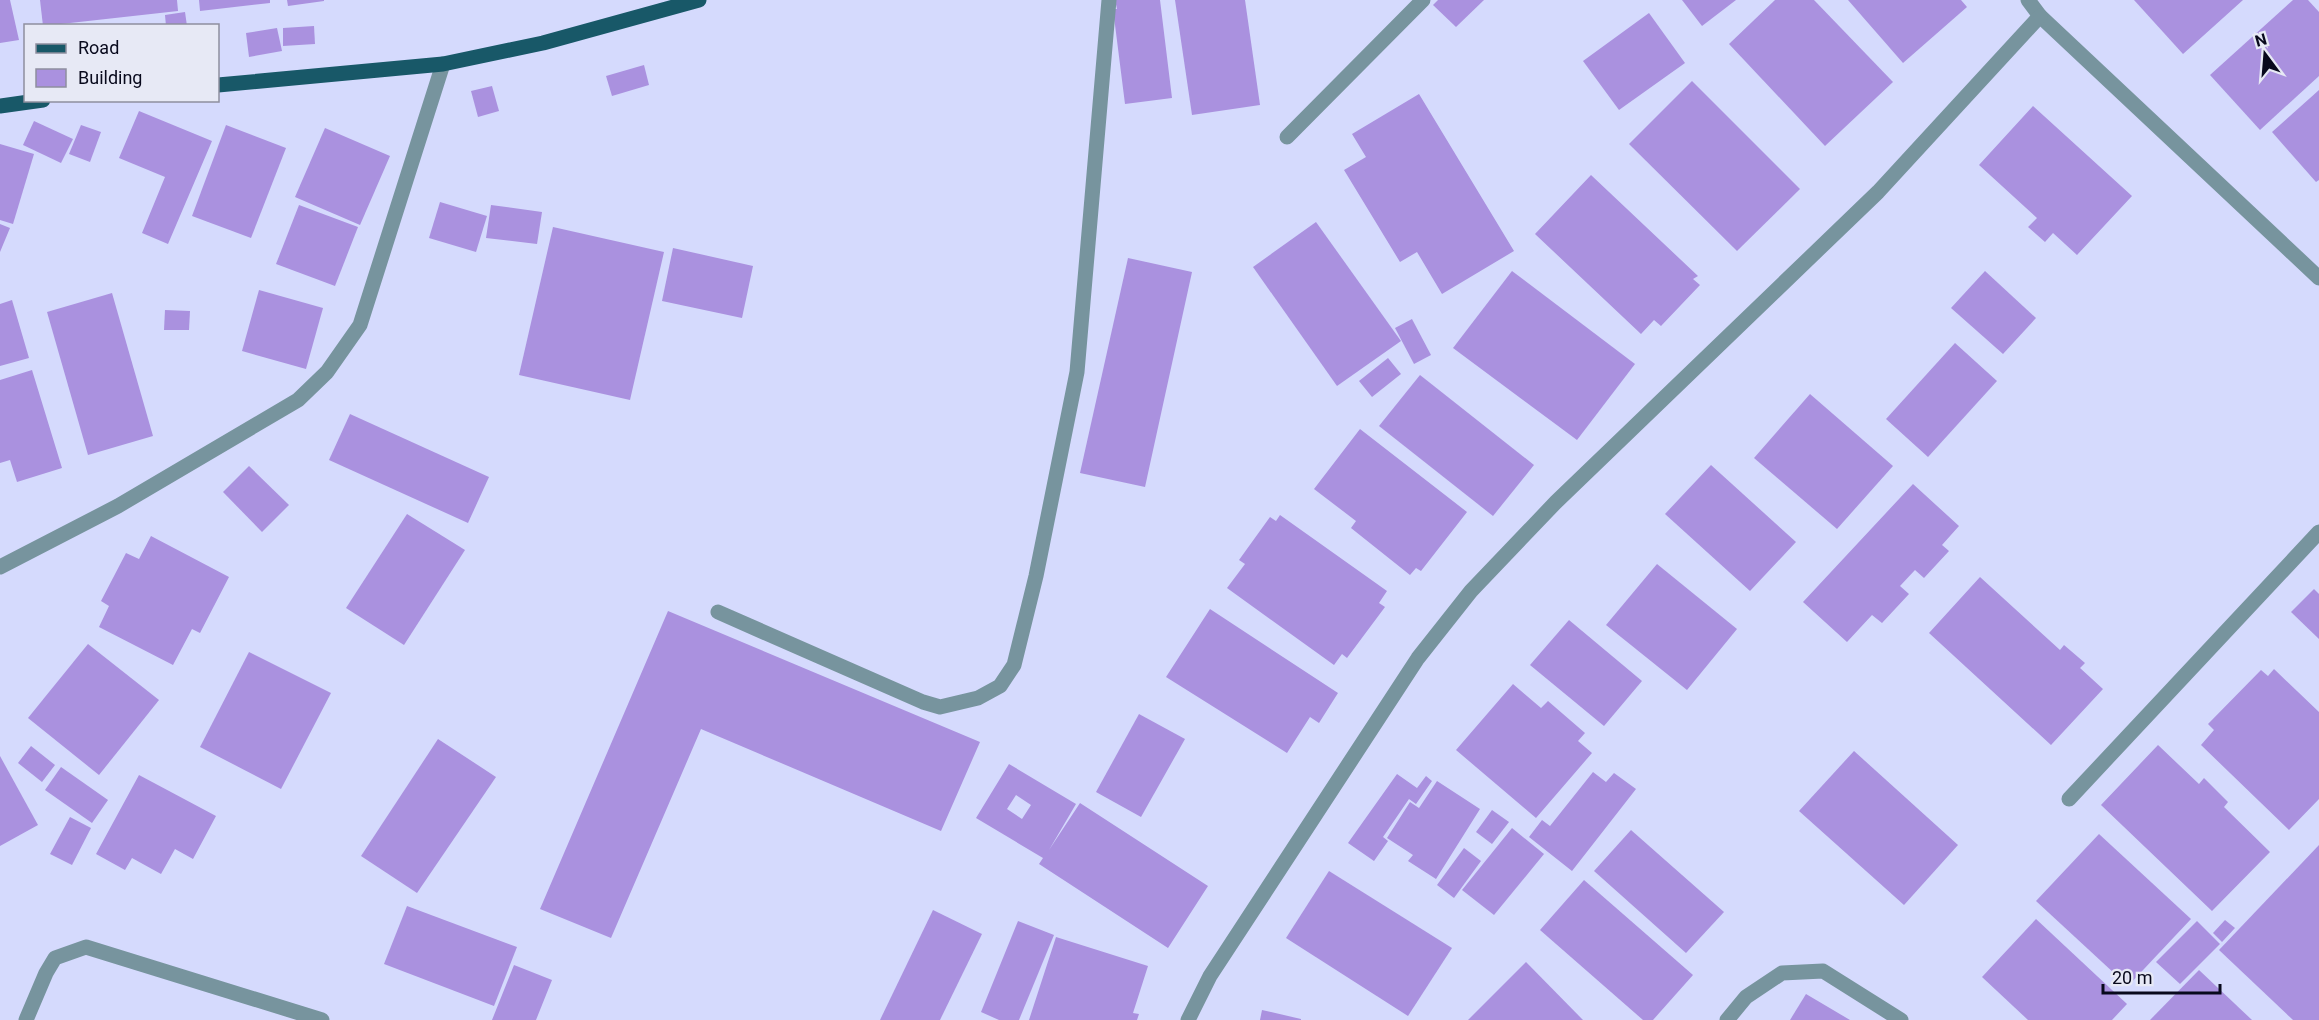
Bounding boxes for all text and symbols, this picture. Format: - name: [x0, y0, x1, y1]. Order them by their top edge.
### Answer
- legend: [24, 24, 219, 102]
- north arrow: [2235, 24, 2295, 84]
- text: N: [2253, 29, 2269, 51]
- text: Road: [78, 37, 119, 58]
- text: Building: [78, 67, 142, 88]
- scale bar: [2103, 957, 2220, 995]
- text: 20 m: [2112, 967, 2152, 988]

